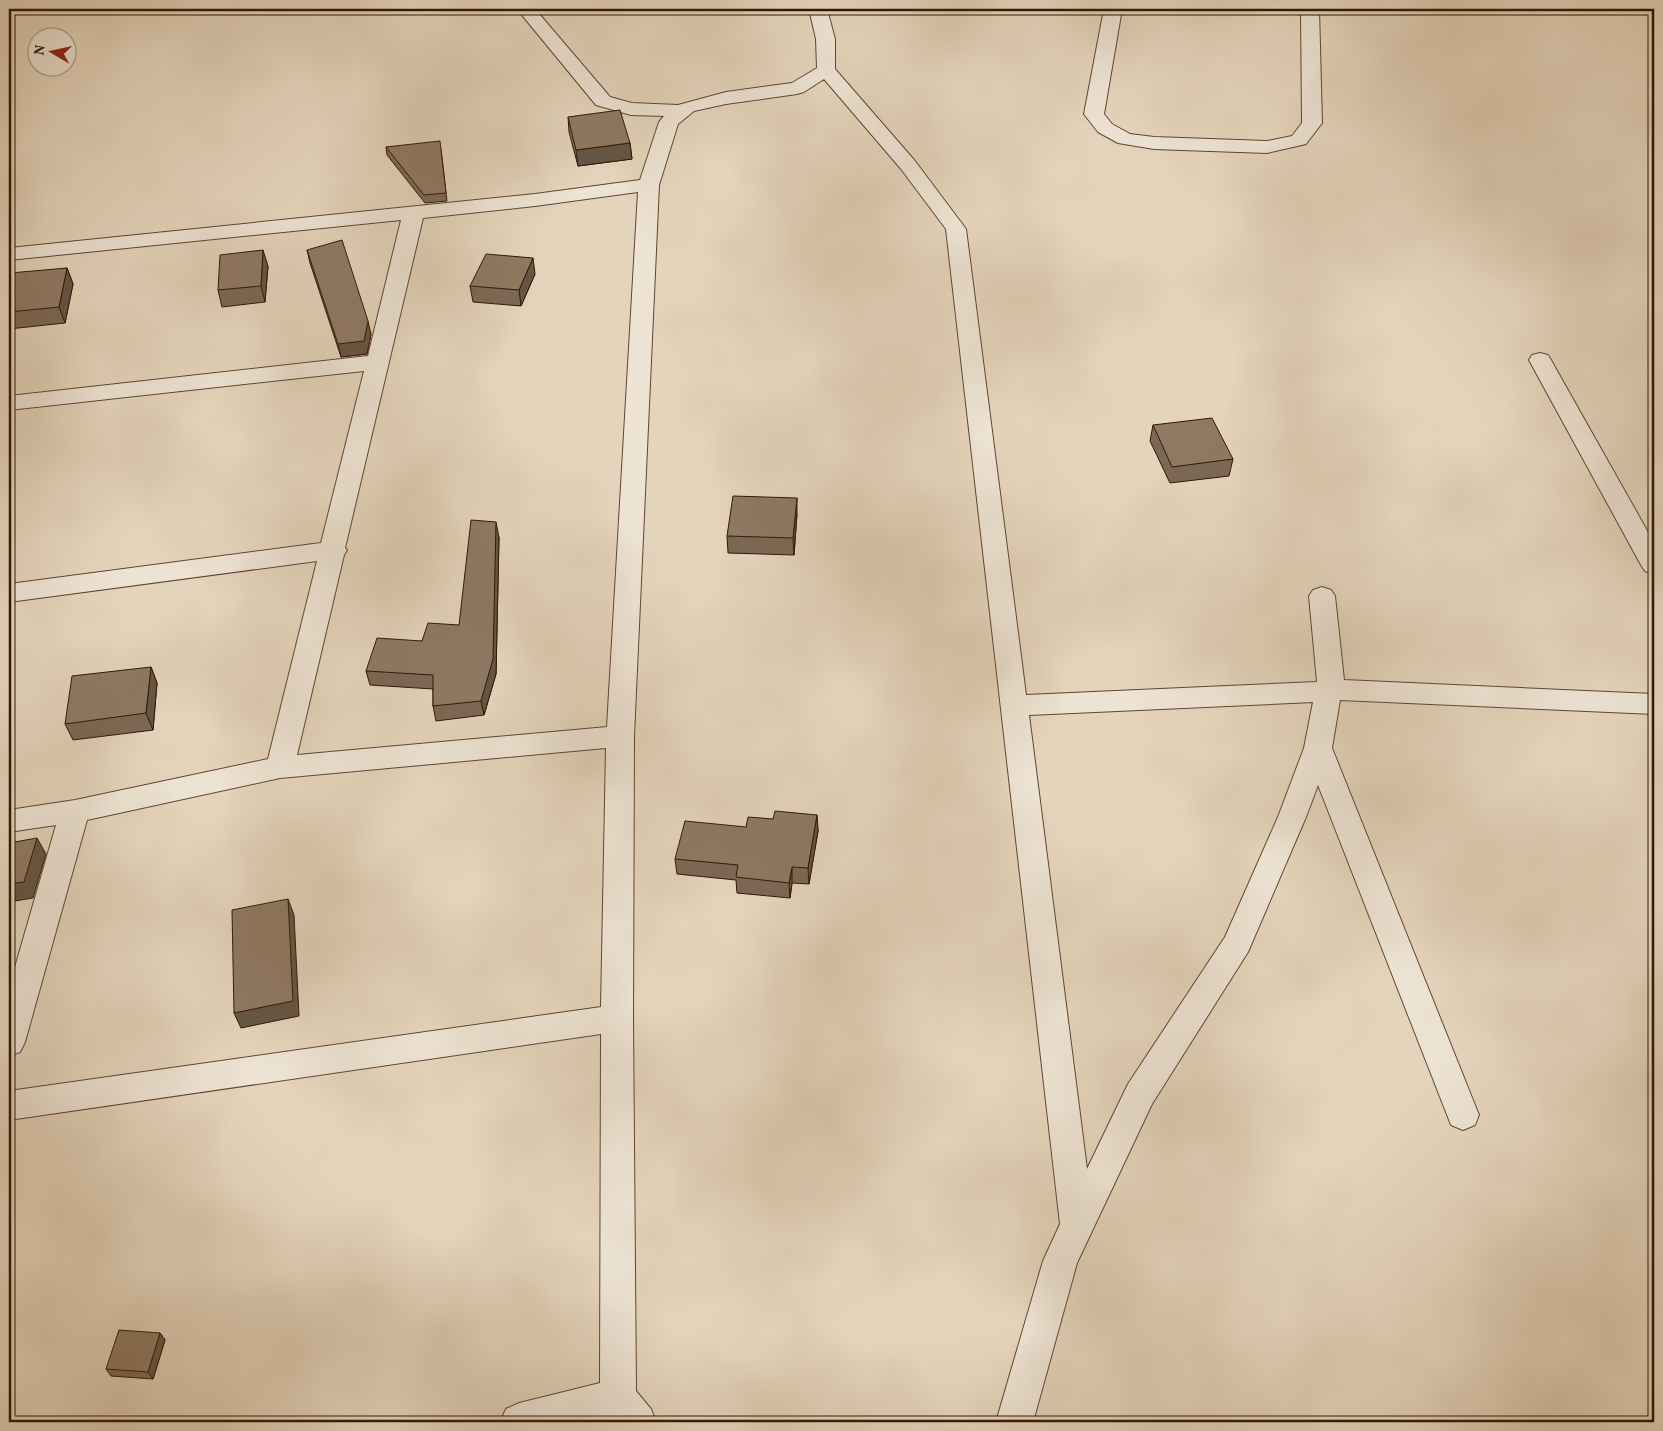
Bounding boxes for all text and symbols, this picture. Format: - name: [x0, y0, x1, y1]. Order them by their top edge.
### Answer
- north arrow: [28, 28, 78, 78]
- text: N: [30, 44, 51, 57]

